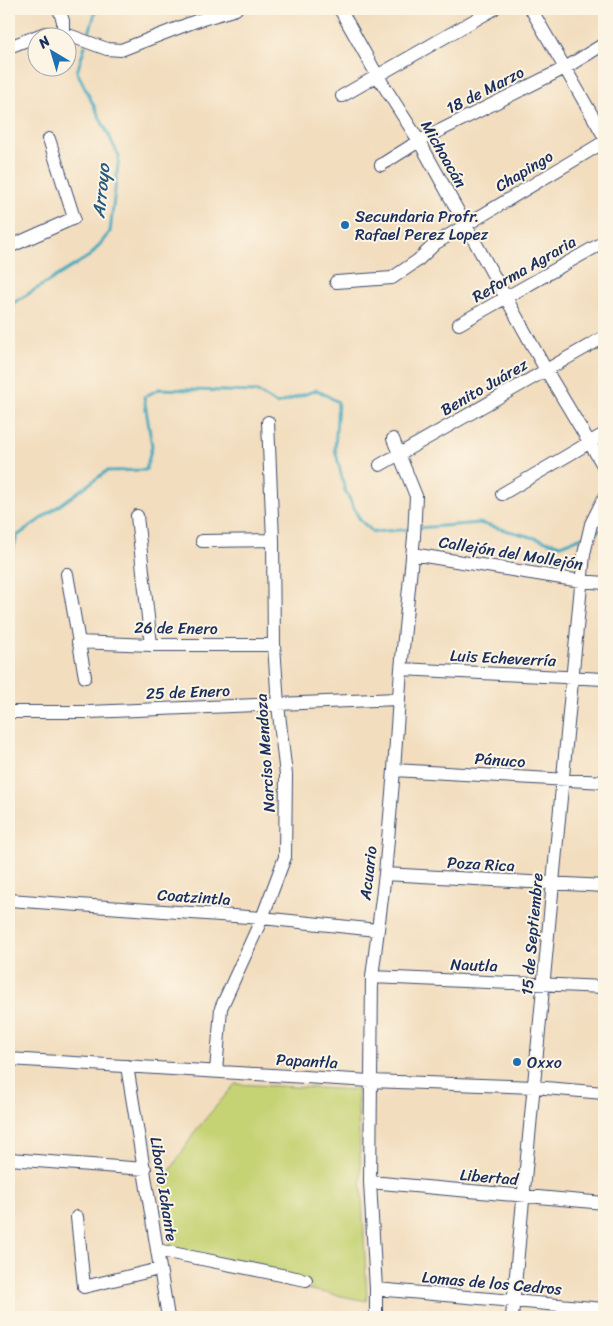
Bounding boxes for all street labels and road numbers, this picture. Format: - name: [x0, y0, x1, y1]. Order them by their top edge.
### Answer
- street label: 18 de Marzo: [441, 58, 529, 122]
- street label: Michoacán: [413, 114, 475, 194]
- street label: Chapingo: [489, 142, 559, 200]
- street label: Reforma Agraria: [466, 227, 582, 311]
- street label: Benito Juárez: [435, 350, 534, 424]
- street label: Callejón del Mollejón: [437, 527, 586, 579]
- street label: 26 de Enero: [134, 613, 218, 643]
- street label: Luis Echeverría: [449, 641, 558, 675]
- street label: 25 de Enero: [145, 676, 231, 708]
- street label: Narciso Mendoza: [246, 693, 284, 813]
- street label: Pánuco: [474, 744, 526, 776]
- street label: Acuario: [350, 844, 386, 903]
- street label: Poza Rica: [446, 848, 516, 880]
- street label: 15 de Septiembre: [512, 871, 552, 997]
- street label: Coatzintla: [156, 880, 232, 914]
- street label: Nautla: [450, 950, 498, 980]
- street label: Papantla: [275, 1045, 339, 1077]
- street label: Liborio Ichante: [141, 1135, 187, 1244]
- street label: Libertad: [459, 1160, 521, 1194]
- street label: Lomas de los Cedros: [421, 1262, 564, 1304]

